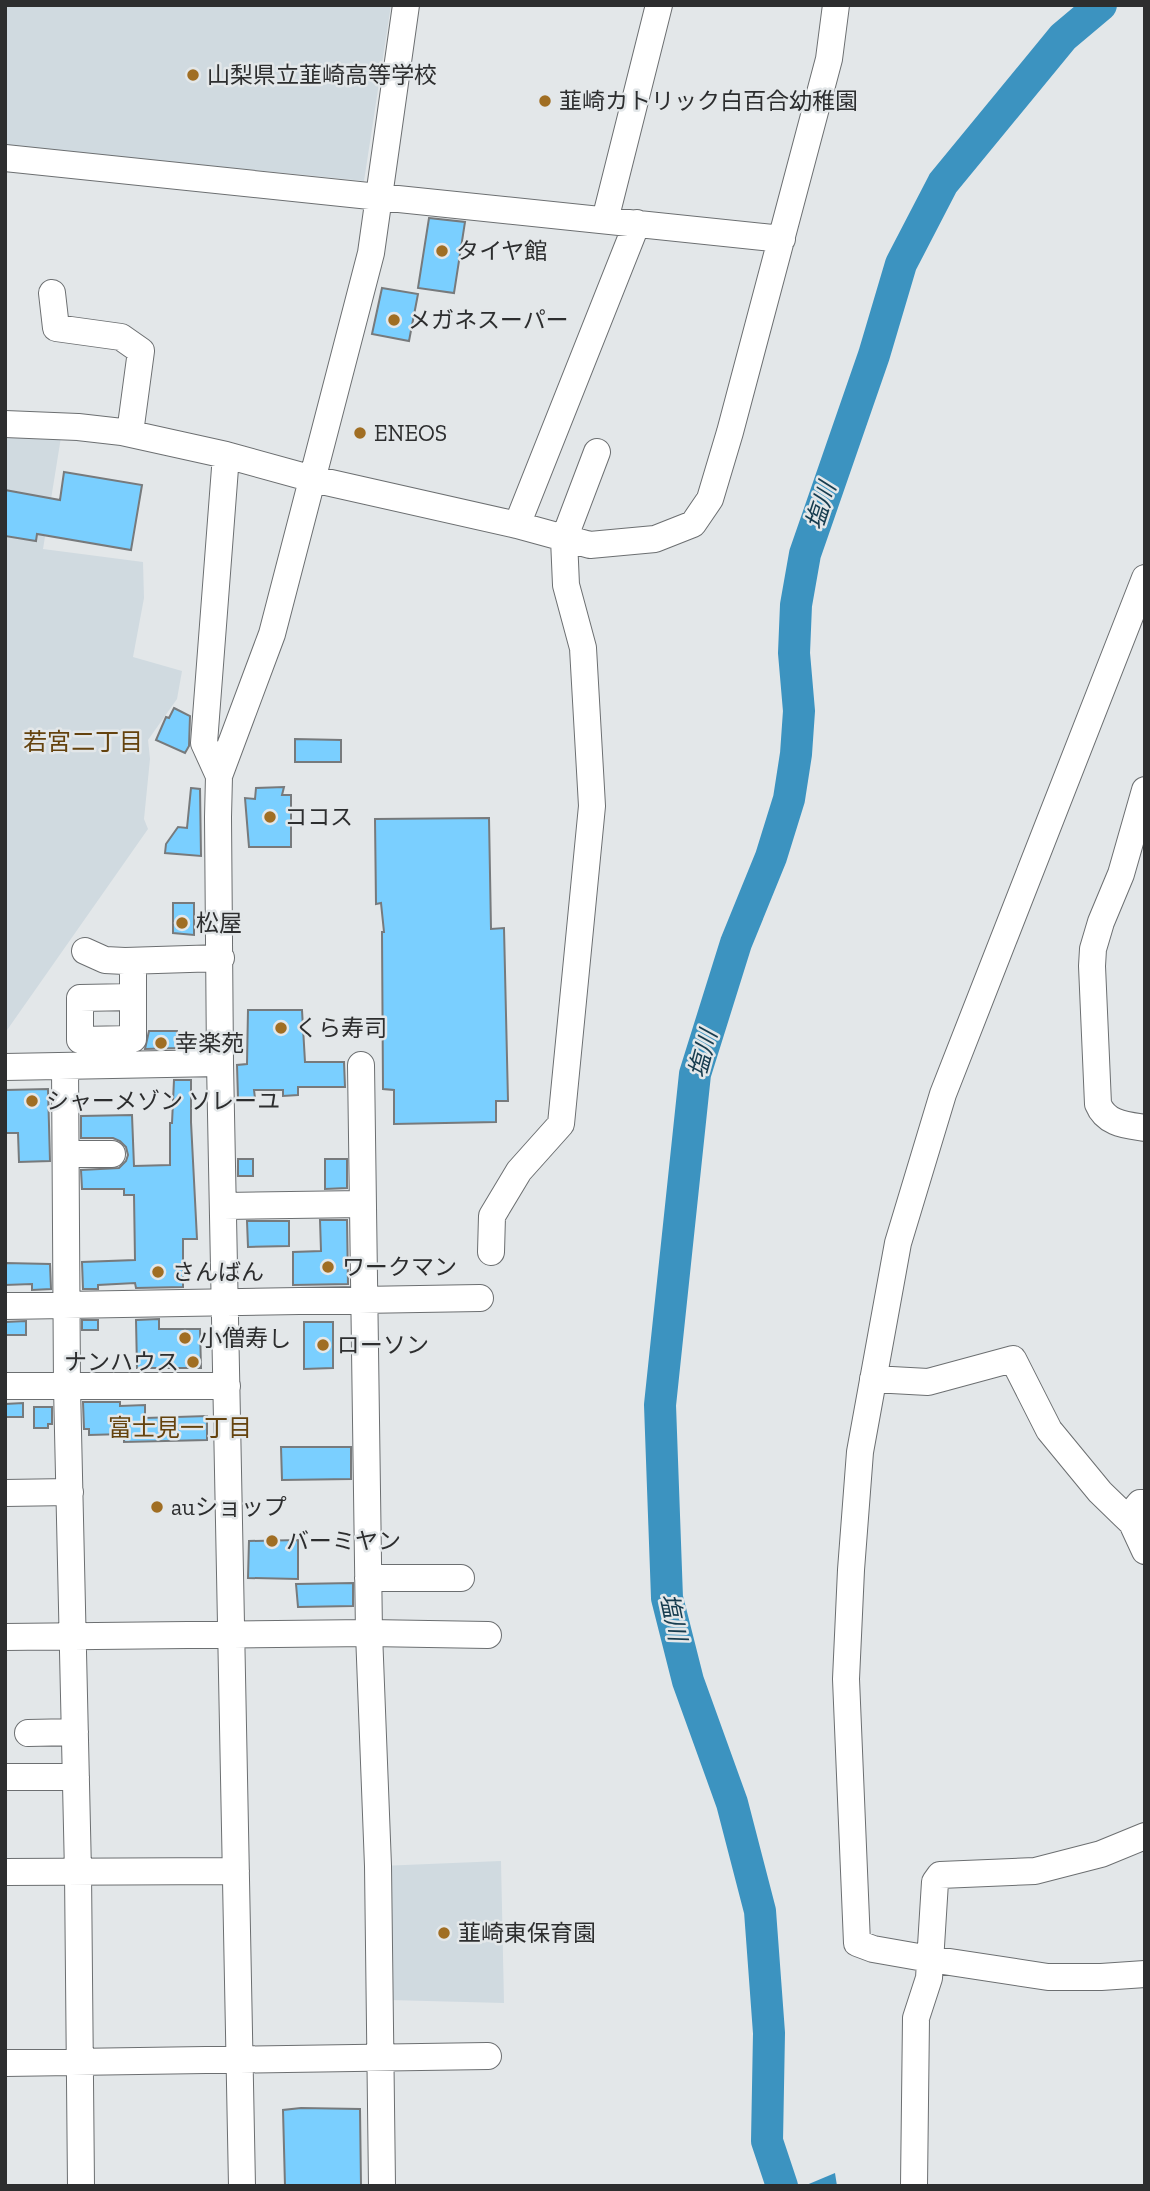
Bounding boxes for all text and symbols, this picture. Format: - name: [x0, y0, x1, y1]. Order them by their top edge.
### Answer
- place label: 山梨県立韮崎高等学校: [207, 61, 437, 89]
- marker: 山梨県立韮崎高等学校: [185, 67, 201, 83]
- place label: 韮崎カトリック白百合幼稚園: [559, 87, 858, 115]
- marker: 韮崎カトリック白百合幼稚園: [537, 93, 553, 109]
- place label: タイヤ館: [456, 237, 547, 265]
- marker: タイヤ館: [434, 243, 450, 259]
- place label: メガネスーパー: [408, 306, 569, 334]
- marker: メガネスーパー: [386, 312, 402, 328]
- place label: ENEOS: [374, 419, 447, 447]
- marker: ENEOS: [352, 425, 368, 441]
- water label: 塩川: [799, 476, 843, 533]
- district label: 若宮二丁目: [23, 727, 143, 756]
- place label: ココス: [284, 803, 353, 831]
- marker: ココス: [262, 809, 278, 825]
- place label: 松屋: [196, 909, 242, 937]
- marker: 松屋: [174, 915, 190, 931]
- place label: くら寿司: [295, 1014, 387, 1042]
- marker: くら寿司: [273, 1020, 289, 1036]
- water label: 塩川: [682, 1024, 724, 1081]
- place label: 幸楽苑: [175, 1029, 244, 1057]
- marker: 幸楽苑: [153, 1035, 169, 1051]
- place label: シャーメゾン ソレーユ: [46, 1087, 280, 1115]
- marker: シャーメゾン ソレーユ: [24, 1093, 40, 1109]
- place label: ワークマン: [342, 1253, 457, 1281]
- place label: さんばん: [172, 1258, 264, 1286]
- marker: ワークマン: [320, 1259, 336, 1275]
- marker: さんばん: [150, 1264, 166, 1280]
- place label: 小僧寿し: [199, 1324, 291, 1352]
- marker: 小僧寿し: [177, 1330, 193, 1346]
- place label: ローソン: [337, 1331, 429, 1359]
- marker: ローソン: [315, 1337, 331, 1353]
- place label: ナンハウス: [64, 1348, 179, 1376]
- marker: ナンハウス: [185, 1354, 201, 1370]
- district label: 富士見一丁目: [108, 1413, 252, 1442]
- place label: auショップ: [171, 1493, 287, 1521]
- marker: auショップ: [149, 1499, 165, 1515]
- place label: バーミヤン: [286, 1527, 401, 1555]
- marker: バーミヤン: [264, 1533, 280, 1549]
- water label: 塩川: [654, 1590, 693, 1646]
- place label: 韮崎東保育園: [458, 1919, 596, 1947]
- marker: 韮崎東保育園: [436, 1925, 452, 1941]

